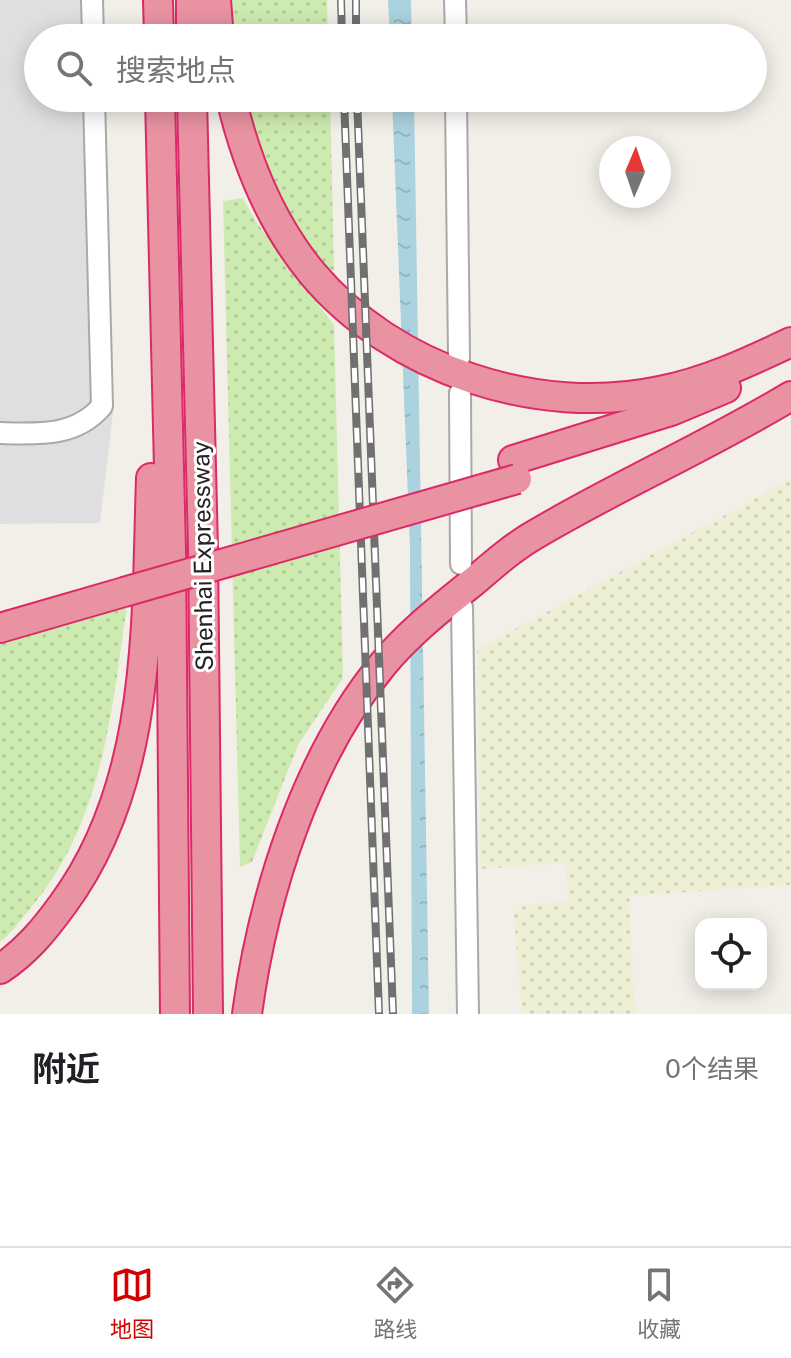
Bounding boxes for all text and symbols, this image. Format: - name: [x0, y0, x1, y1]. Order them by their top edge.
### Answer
- search box: [24, 24, 767, 112]
- icon: search: [52, 46, 96, 90]
- text: 搜索地点: [116, 52, 236, 88]
- north arrow: [599, 136, 671, 208]
- street label: Shenhai Expressway: [186, 441, 218, 671]
- map controls: [695, 918, 767, 990]
- button: locate: [695, 918, 767, 990]
- text: 附近: [32, 1049, 100, 1089]
- text: 0个结果: [665, 1053, 759, 1084]
- tab: 地图: [110, 1263, 154, 1343]
- tab: 路线: [373, 1263, 417, 1343]
- tab: 收藏: [637, 1263, 681, 1343]

